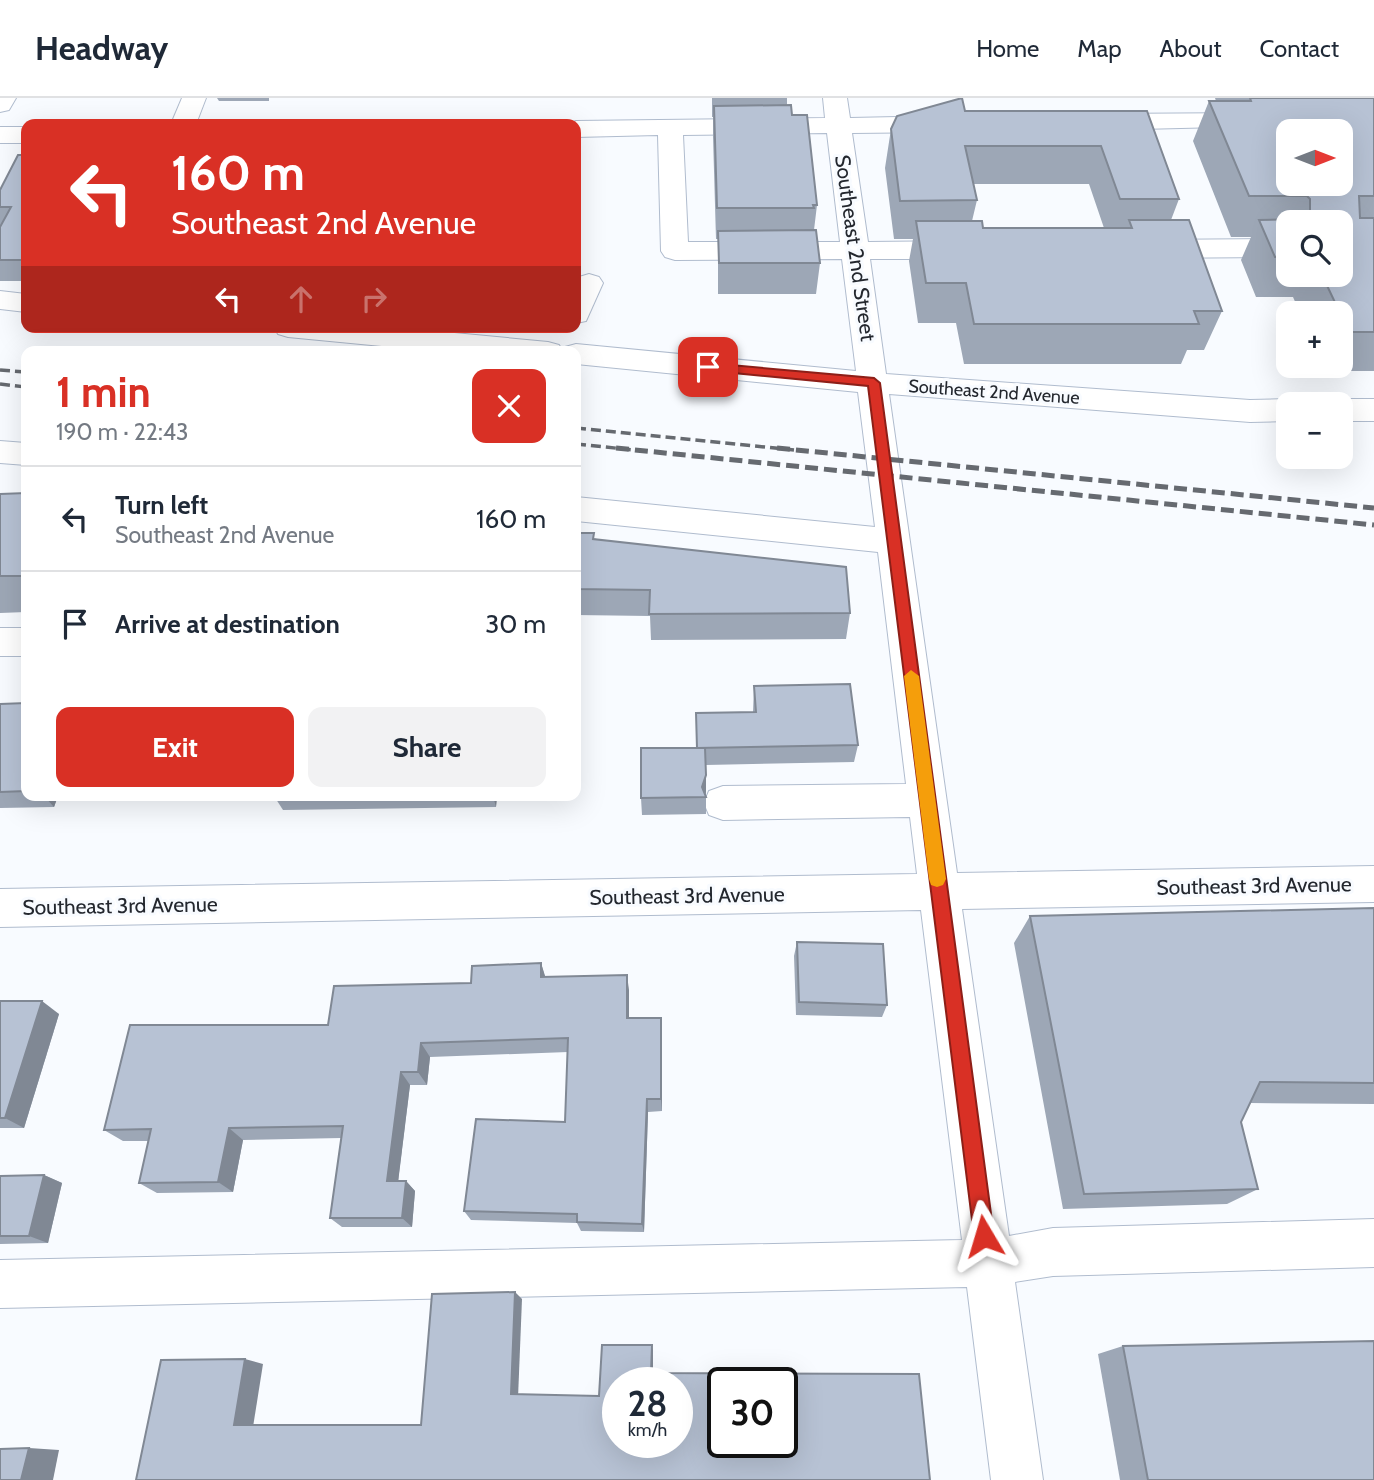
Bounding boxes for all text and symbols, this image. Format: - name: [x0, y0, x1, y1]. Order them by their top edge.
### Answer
- text: Headway: [35, 28, 168, 68]
- text: Home: [976, 34, 1039, 63]
- text: Map: [1077, 34, 1122, 63]
- text: About: [1160, 34, 1222, 63]
- text: Contact: [1260, 34, 1339, 63]
- north arrow: [1276, 119, 1353, 196]
- map controls: [1276, 119, 1353, 469]
- text: 160 m: [171, 143, 305, 202]
- icon: left: [56, 147, 147, 238]
- street label: Southeast 2nd Street: [830, 153, 881, 343]
- text: Southeast 2nd Avenue: [171, 203, 476, 242]
- button: search: [1276, 210, 1353, 287]
- icon: left: [209, 280, 247, 318]
- icon: ahead: [282, 280, 320, 318]
- icon: right: [355, 280, 393, 318]
- button: +: [1276, 301, 1353, 378]
- pin: [678, 337, 738, 397]
- icon: arrive: [689, 348, 727, 386]
- text: 1 min: [56, 366, 151, 418]
- button: close: [472, 369, 546, 443]
- street label: Southeast 2nd Avenue: [908, 375, 1080, 409]
- button: −: [1276, 392, 1353, 469]
- text: 190 m · 22:43: [56, 418, 188, 446]
- text: Turn left: [115, 489, 208, 521]
- icon: left: [56, 500, 94, 538]
- text: 160 m: [476, 503, 546, 535]
- text: Southeast 2nd Avenue: [115, 521, 334, 549]
- icon: arrive: [56, 605, 94, 643]
- text: Arrive at destination: [115, 608, 340, 640]
- text: 30 m: [485, 608, 546, 640]
- button: Exit: [56, 707, 294, 787]
- button: Share: [308, 707, 546, 787]
- street label: Southeast 3rd Avenue: [1156, 871, 1352, 900]
- street label: Southeast 3rd Avenue: [589, 881, 785, 910]
- street label: Southeast 3rd Avenue: [22, 891, 218, 920]
- position arrow: [947, 1199, 1021, 1273]
- speed limit sign: 30: [707, 1367, 798, 1458]
- text: 28: [628, 1382, 667, 1425]
- text: km/h: [628, 1419, 667, 1441]

